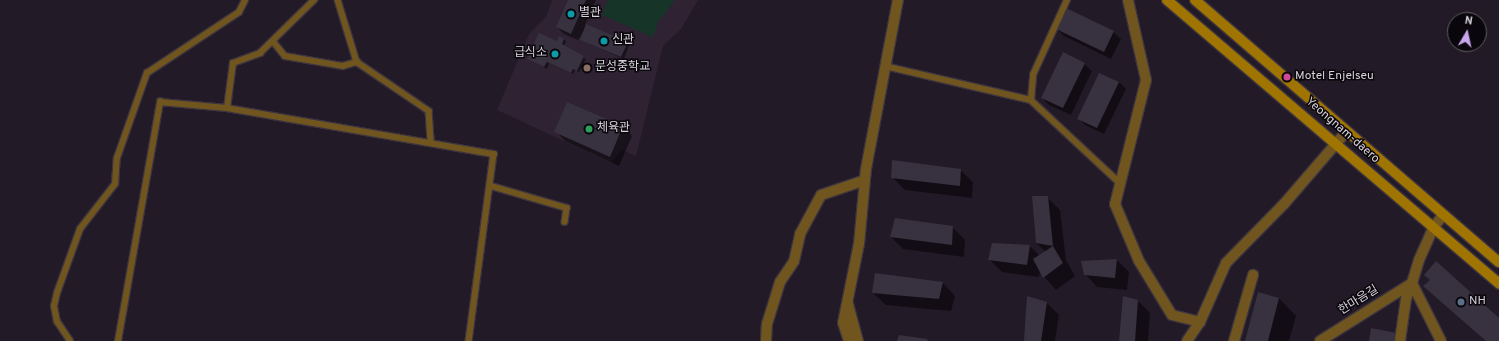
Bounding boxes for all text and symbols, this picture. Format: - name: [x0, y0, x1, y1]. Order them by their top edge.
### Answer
- place label: 별관: [579, 7, 601, 21]
- marker: 별관: [566, 9, 576, 19]
- north arrow: [1447, 12, 1487, 52]
- text: N: [1464, 14, 1474, 29]
- place label: 신관: [612, 34, 634, 48]
- marker: 신관: [599, 36, 609, 46]
- place label: 급식소: [514, 47, 547, 61]
- marker: 급식소: [550, 49, 560, 59]
- place label: 문성중학교: [595, 61, 650, 75]
- marker: 문성중학교: [582, 63, 592, 73]
- place label: Motel Enjelseu: [1295, 70, 1374, 84]
- marker: Motel Enjelseu: [1282, 72, 1292, 82]
- street label: Yeongnam-daero: [1302, 95, 1382, 167]
- place label: 체육관: [597, 122, 630, 136]
- marker: 체육관: [584, 124, 594, 134]
- street label: 한마음길: [1336, 283, 1382, 319]
- place label: NH: [1469, 295, 1486, 309]
- marker: NH: [1456, 297, 1466, 307]

